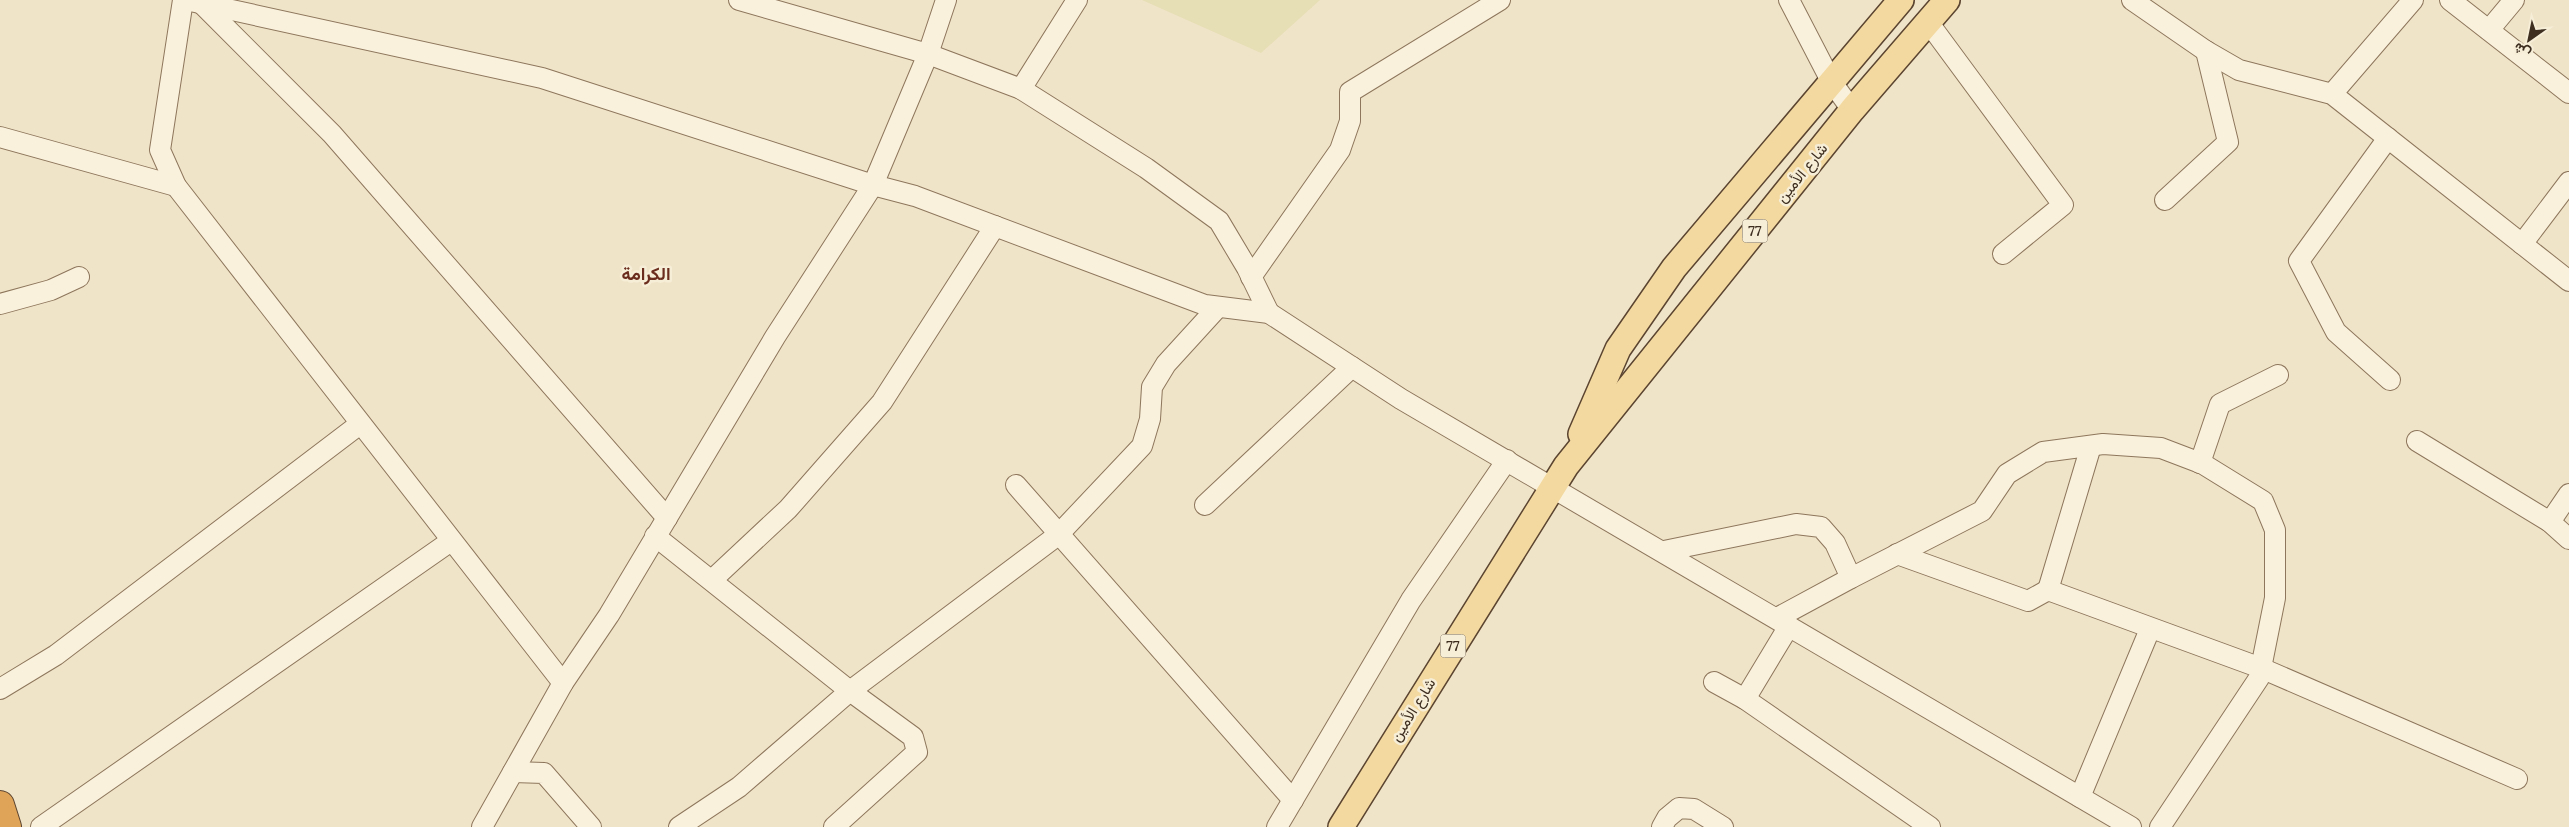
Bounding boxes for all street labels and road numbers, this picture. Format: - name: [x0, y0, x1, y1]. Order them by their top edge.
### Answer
- street label: شارع الأمين: [1772, 139, 1833, 207]
- road number: 77: [1742, 220, 1768, 242]
- road number: 77: [1440, 634, 1466, 658]
- street label: شارع الأمين: [1386, 674, 1441, 746]

